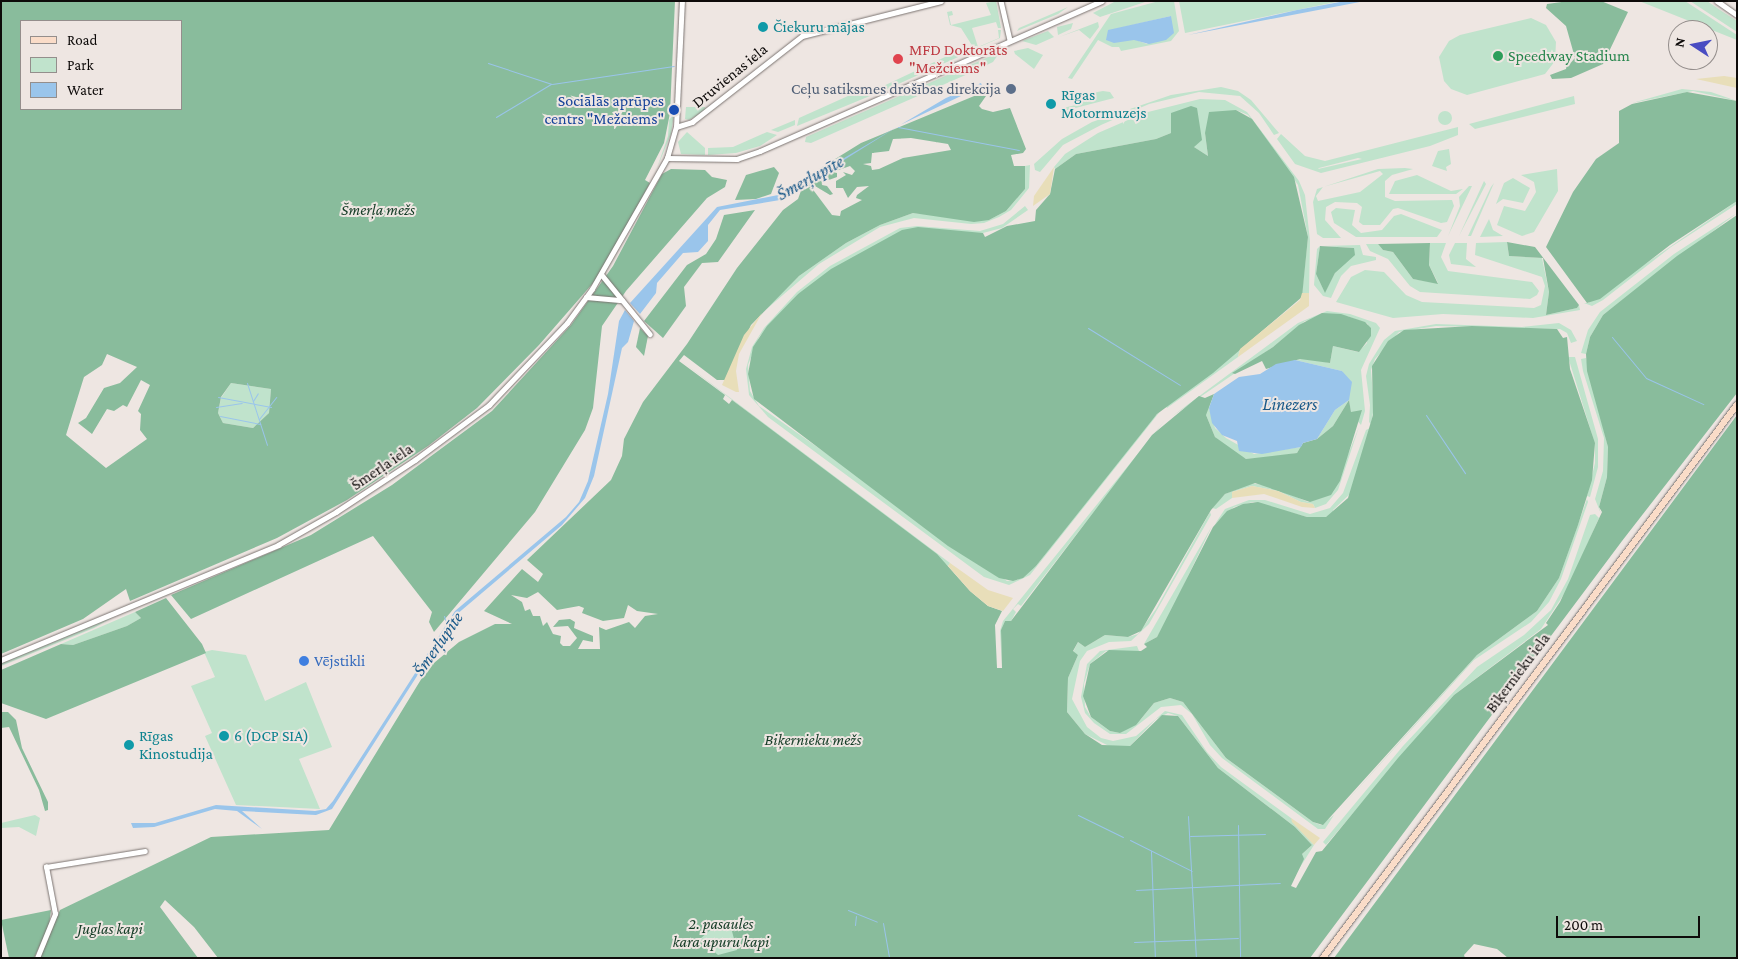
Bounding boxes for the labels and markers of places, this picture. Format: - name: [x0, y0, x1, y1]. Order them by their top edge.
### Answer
- place label: Čiekuru mājas: [773, 17, 865, 37]
- marker: Čiekuru mājas: [757, 21, 769, 33]
- place label: MFD Doktorāts "Mežciems": [909, 40, 1007, 78]
- place label: Speedway Stadium: [1508, 46, 1630, 66]
- marker: Speedway Stadium: [1492, 50, 1504, 62]
- marker: MFD Doktorāts "Mežciems": [891, 52, 905, 66]
- place label: Ceļu satiksmes drošības direkcija: [791, 79, 1001, 99]
- marker: Ceļu satiksmes drošības direkcija: [1005, 83, 1017, 95]
- place label: Rīgas Motormuzejs: [1061, 85, 1146, 123]
- place label: Sociālās aprūpes centrs "Mežciems": [544, 91, 664, 129]
- marker: Rīgas Motormuzejs: [1045, 98, 1057, 110]
- marker: Sociālās aprūpes centrs "Mežciems": [668, 104, 680, 116]
- place label: Vējstikli: [314, 651, 365, 671]
- marker: Vējstikli: [298, 655, 310, 667]
- place label: Rīgas Kinostudija: [139, 726, 213, 764]
- place label: 6 (DCP SIA): [234, 726, 309, 746]
- marker: 6 (DCP SIA): [218, 730, 230, 742]
- marker: Rīgas Kinostudija: [123, 739, 135, 751]

